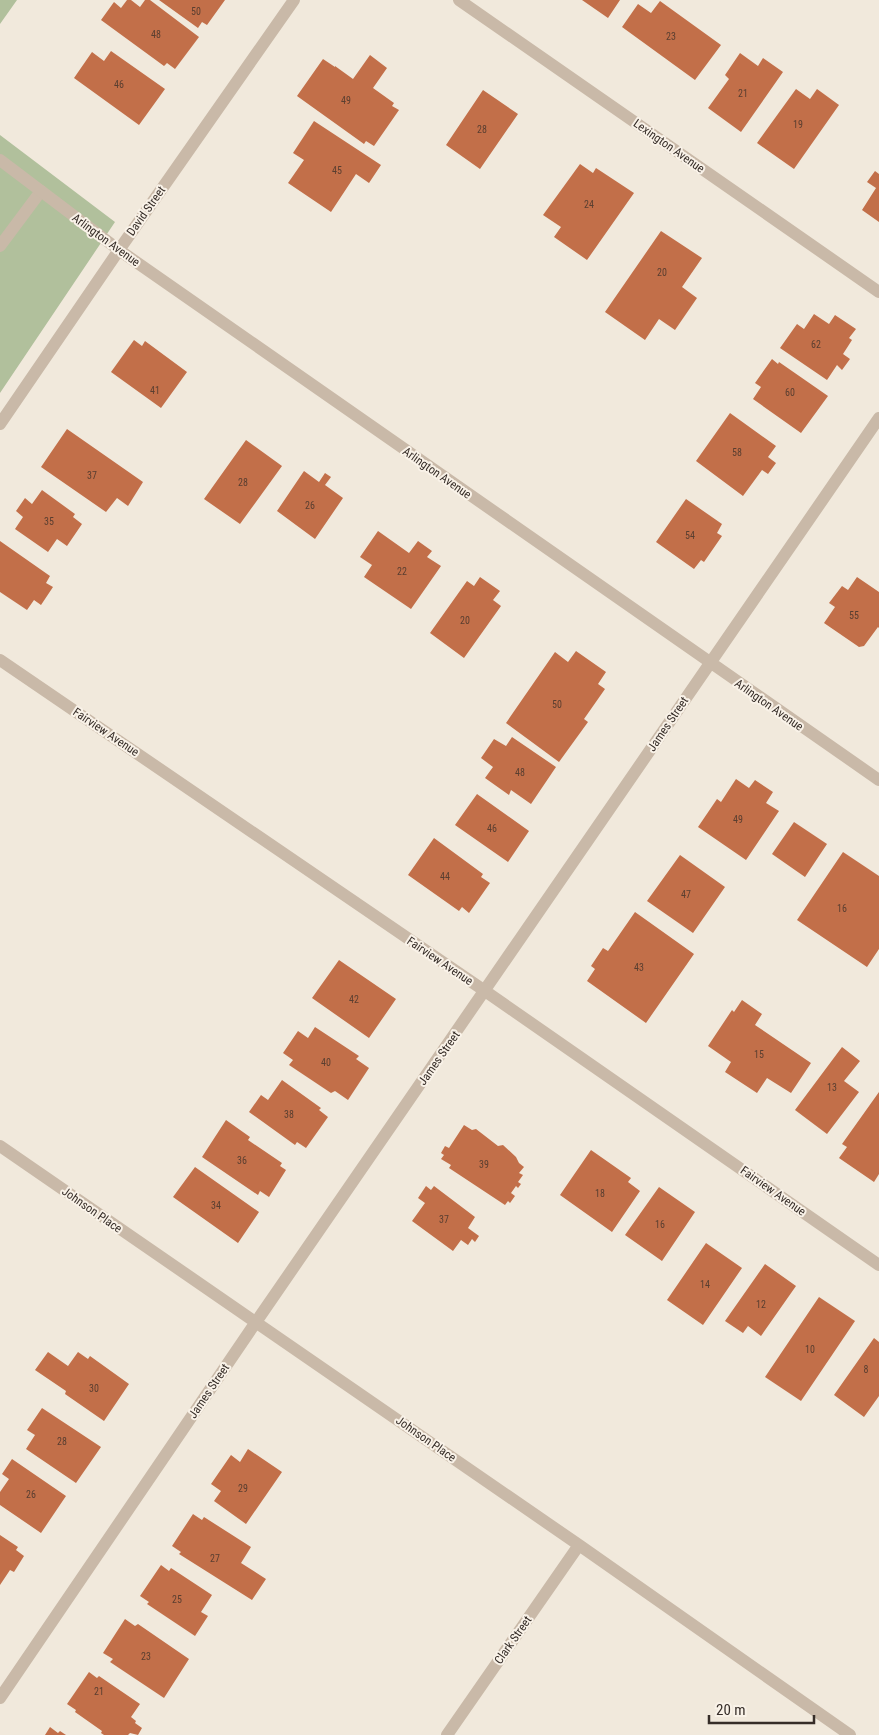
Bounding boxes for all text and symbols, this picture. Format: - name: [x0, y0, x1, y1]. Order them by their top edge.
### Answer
- house number: 50: [191, 6, 201, 17]
- house number: 48: [151, 29, 161, 40]
- house number: 23: [666, 31, 676, 42]
- house number: 46: [114, 79, 124, 90]
- house number: 21: [738, 88, 748, 99]
- house number: 49: [341, 95, 351, 106]
- street label: Lexington Avenue: [631, 116, 708, 176]
- house number: 19: [793, 119, 803, 130]
- house number: 28: [477, 124, 487, 135]
- house number: 45: [332, 165, 342, 176]
- street label: David Street: [124, 183, 168, 238]
- house number: 24: [584, 199, 594, 210]
- street label: Arlington Avenue: [69, 211, 143, 270]
- house number: 20: [657, 267, 667, 278]
- house number: 62: [811, 339, 821, 350]
- house number: 41: [150, 385, 160, 396]
- house number: 60: [785, 387, 795, 398]
- street label: Arlington Avenue: [400, 444, 474, 502]
- house number: 58: [732, 447, 742, 458]
- house number: 37: [87, 470, 97, 481]
- house number: 28: [238, 477, 248, 488]
- house number: 26: [305, 500, 315, 511]
- house number: 35: [44, 516, 54, 527]
- house number: 54: [685, 530, 695, 541]
- house number: 22: [397, 566, 407, 577]
- house number: 55: [849, 610, 859, 621]
- house number: 20: [460, 615, 470, 626]
- street label: Arlington Avenue: [732, 676, 806, 734]
- street label: James Street: [645, 694, 692, 754]
- house number: 50: [552, 699, 562, 710]
- street label: Fairview Avenue: [70, 705, 142, 759]
- house number: 48: [515, 767, 525, 778]
- house number: 49: [733, 814, 743, 825]
- house number: 46: [487, 823, 497, 834]
- house number: 44: [440, 871, 450, 882]
- house number: 47: [681, 889, 691, 900]
- house number: 16: [837, 903, 847, 914]
- street label: Fairview Avenue: [404, 934, 476, 988]
- house number: 43: [634, 962, 644, 973]
- house number: 42: [349, 994, 359, 1005]
- street label: James Street: [415, 1028, 463, 1088]
- house number: 15: [754, 1049, 764, 1060]
- house number: 40: [321, 1057, 331, 1068]
- house number: 13: [827, 1082, 837, 1093]
- house number: 38: [284, 1109, 294, 1120]
- house number: 36: [237, 1155, 247, 1166]
- house number: 39: [479, 1159, 489, 1170]
- street label: Fairview Avenue: [738, 1163, 809, 1219]
- street label: Johnson Place: [59, 1184, 125, 1236]
- house number: 18: [595, 1188, 605, 1199]
- house number: 34: [211, 1200, 221, 1211]
- house number: 37: [439, 1214, 449, 1225]
- house number: 16: [655, 1219, 665, 1230]
- house number: 14: [700, 1279, 710, 1290]
- house number: 12: [756, 1299, 766, 1310]
- house number: 10: [805, 1344, 815, 1355]
- street label: James Street: [186, 1361, 233, 1421]
- house number: 8: [864, 1364, 869, 1375]
- house number: 30: [89, 1383, 99, 1394]
- street label: Johnson Place: [393, 1413, 459, 1465]
- house number: 28: [57, 1436, 67, 1447]
- house number: 29: [238, 1483, 248, 1494]
- house number: 26: [26, 1489, 36, 1500]
- house number: 27: [210, 1553, 220, 1564]
- house number: 25: [172, 1594, 182, 1605]
- street label: Clark Street: [491, 1613, 535, 1667]
- house number: 23: [141, 1651, 151, 1662]
- house number: 21: [94, 1686, 104, 1697]
- scale bar: [709, 1692, 814, 1724]
- text: 20 m: [716, 1701, 746, 1719]

